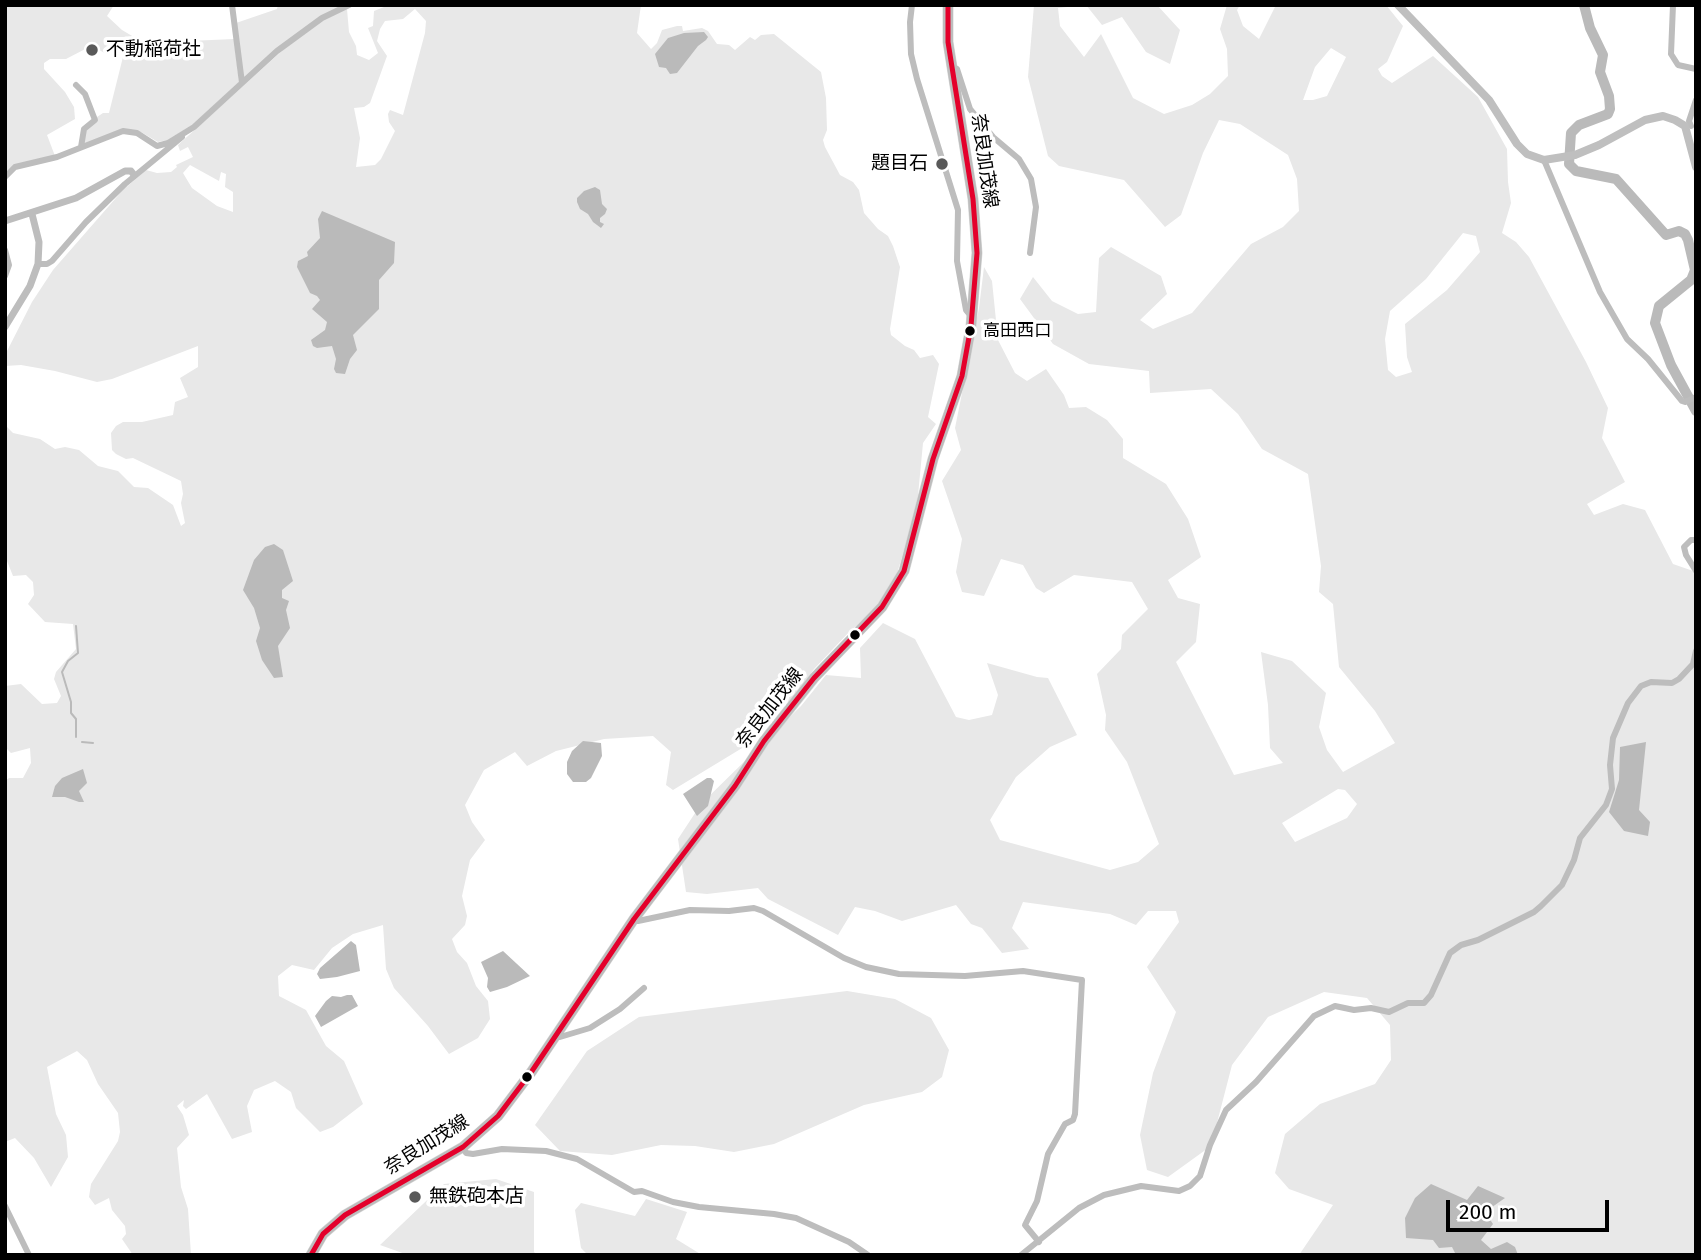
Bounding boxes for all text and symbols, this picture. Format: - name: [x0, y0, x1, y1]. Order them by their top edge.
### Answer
- place label: 不動稲荷社: [106, 39, 201, 61]
- marker: 不動稲荷社: [84, 42, 100, 58]
- street label: 奈良加茂線: [966, 112, 1002, 210]
- place label: 題目石: [871, 153, 928, 175]
- marker: 題目石: [934, 156, 950, 172]
- place label: 高田西口: [983, 321, 1051, 341]
- marker: 高田西口: [963, 324, 977, 338]
- unlabelled marker: [848, 628, 862, 642]
- street label: 奈良加茂線: [732, 664, 808, 752]
- unlabelled marker: [520, 1070, 534, 1084]
- street label: 奈良加茂線: [381, 1110, 473, 1180]
- place label: 無鉄砲本店: [429, 1186, 524, 1208]
- scale bar: [1449, 1186, 1612, 1230]
- marker: 無鉄砲本店: [407, 1189, 423, 1205]
- text: 200 m: [1459, 1199, 1516, 1225]

